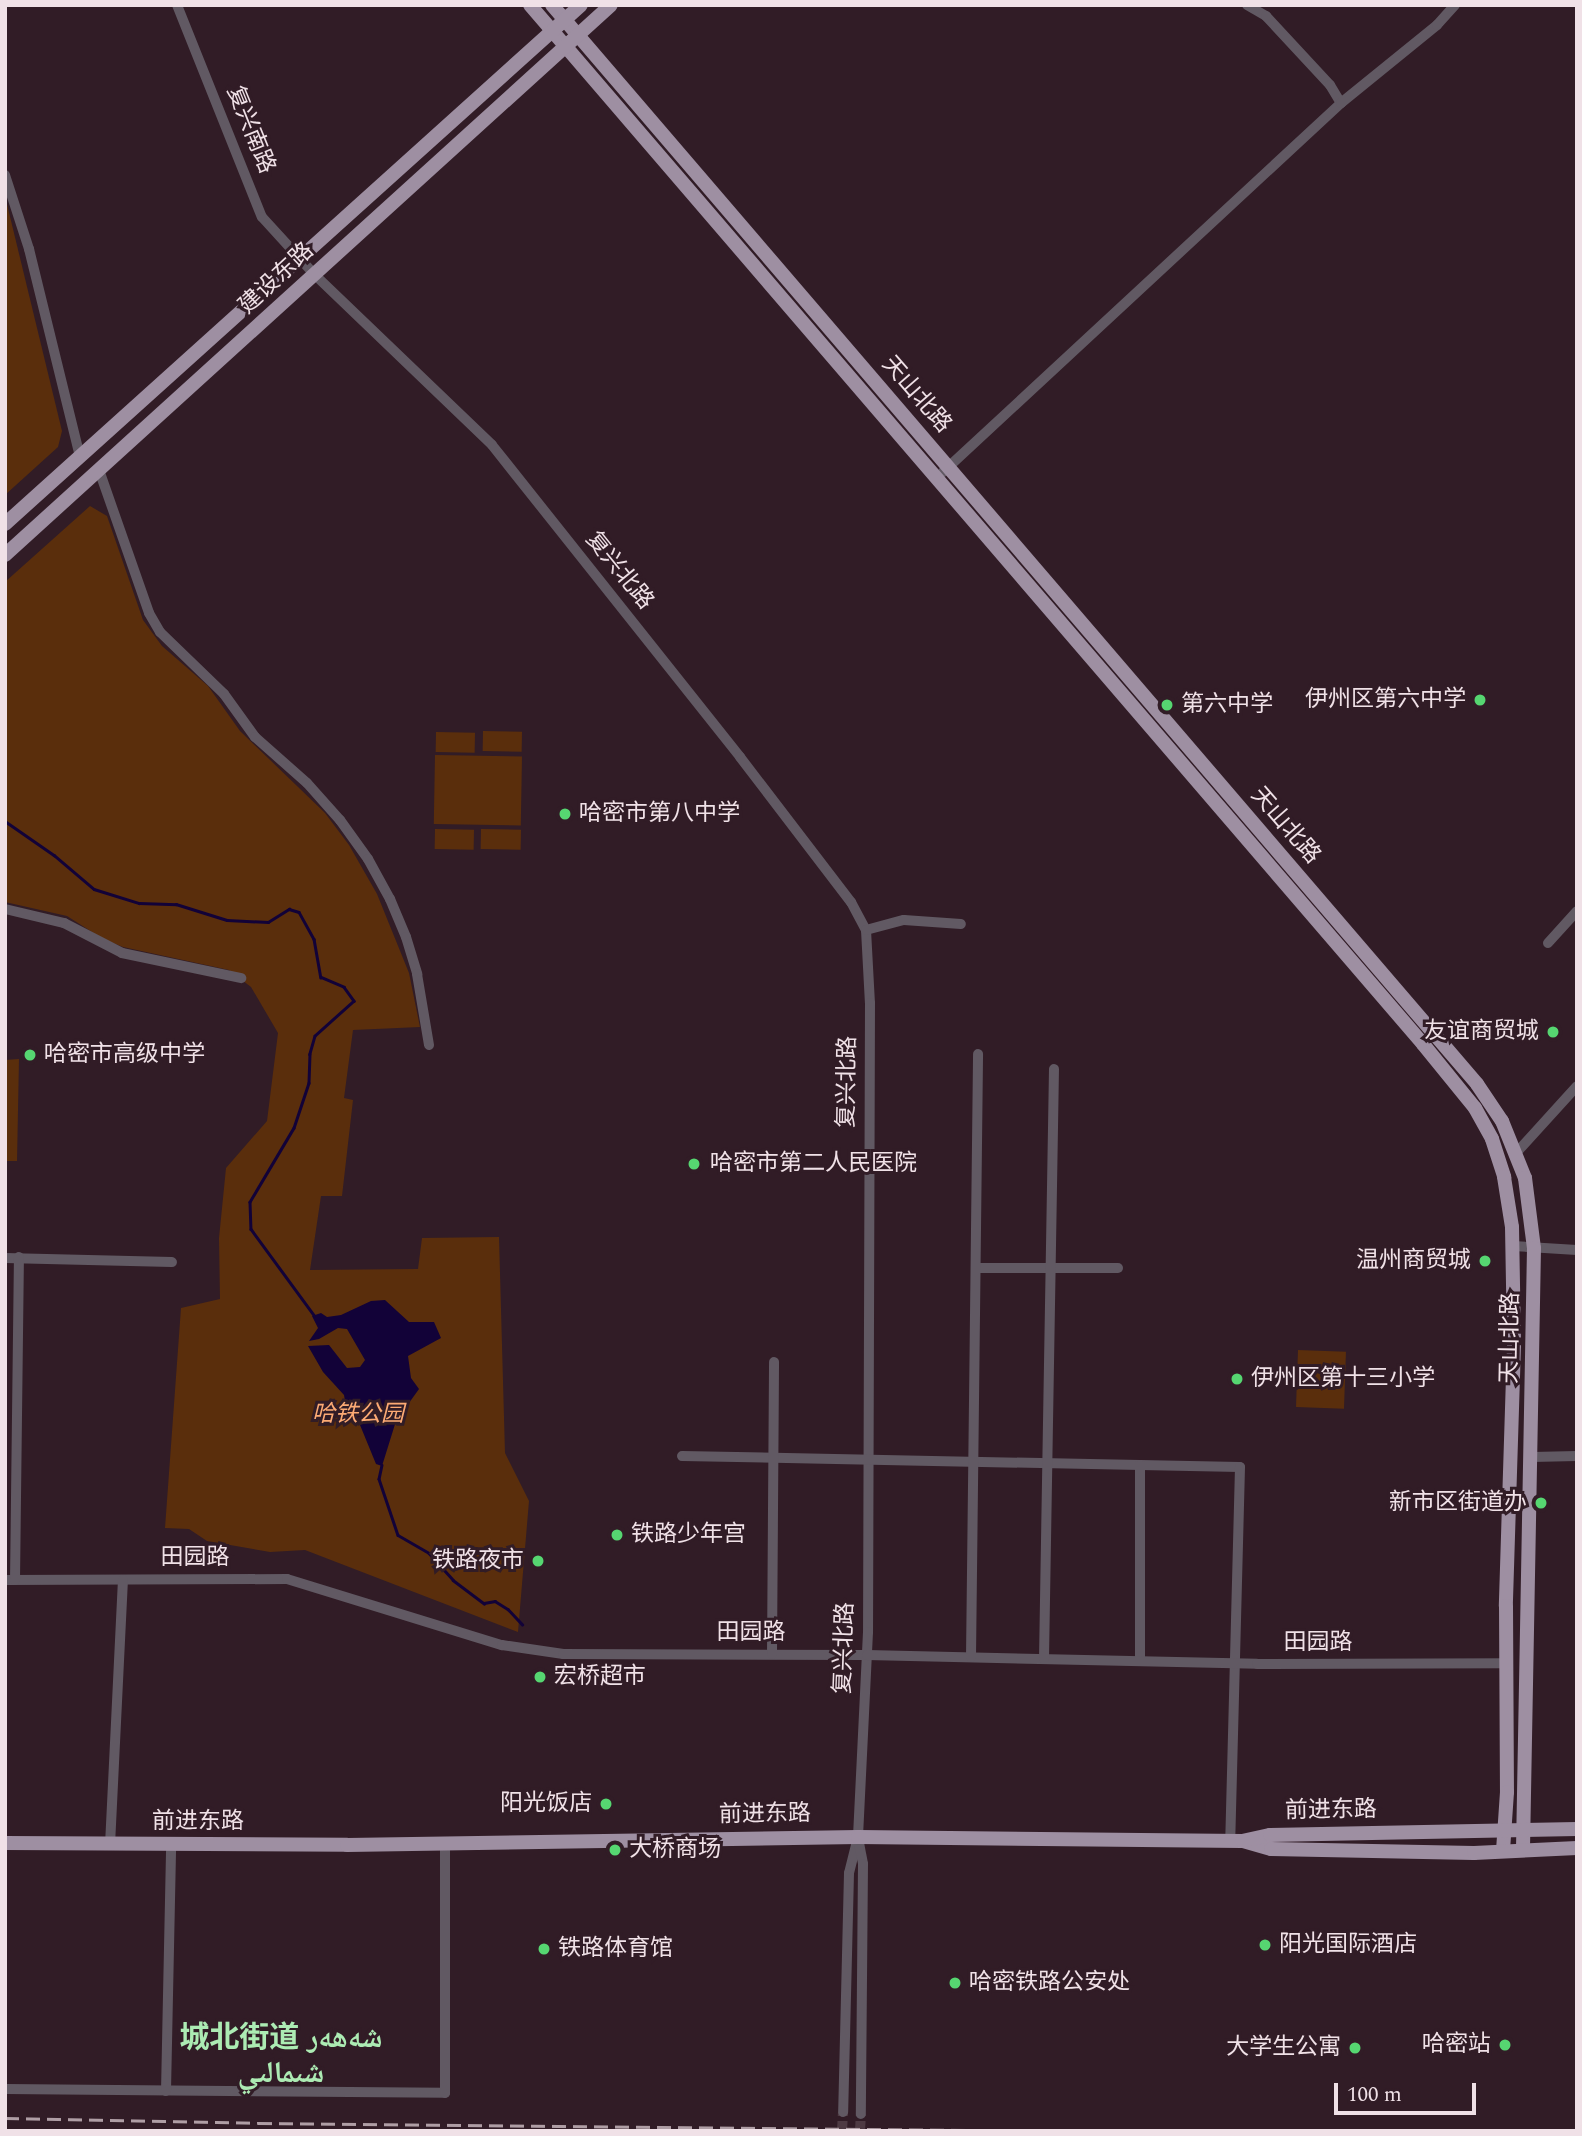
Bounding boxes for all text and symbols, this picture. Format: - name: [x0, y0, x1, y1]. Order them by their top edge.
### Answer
- street label: 复兴南路: [220, 82, 280, 178]
- street label: 建设东路: [234, 238, 320, 320]
- street label: 天山北路: [875, 351, 957, 439]
- street label: 复兴北路: [579, 527, 659, 615]
- place label: 伊州区第六中学: [1305, 686, 1466, 714]
- place label: 第六中学: [1181, 691, 1273, 719]
- marker: 伊州区第六中学: [1472, 692, 1488, 708]
- marker: 第六中学: [1159, 697, 1175, 713]
- street label: 天山北路: [1244, 782, 1326, 870]
- place label: 哈密市第八中学: [579, 800, 740, 828]
- marker: 哈密市第八中学: [557, 806, 573, 822]
- place label: 友谊商贸城: [1424, 1018, 1539, 1046]
- marker: 友谊商贸城: [1545, 1024, 1561, 1040]
- street label: 复兴北路: [833, 1036, 863, 1128]
- place label: 哈密市高级中学: [44, 1041, 205, 1069]
- marker: 哈密市高级中学: [22, 1047, 38, 1063]
- place label: 哈密市第二人民医院: [710, 1150, 917, 1178]
- marker: 哈密市第二人民医院: [684, 1154, 704, 1174]
- place label: 温州商贸城: [1356, 1247, 1471, 1275]
- marker: 温州商贸城: [1477, 1253, 1493, 1269]
- street label: 天山北路: [1496, 1292, 1526, 1384]
- place label: 伊州区第十三小学: [1251, 1365, 1435, 1393]
- marker: 伊州区第十三小学: [1229, 1371, 1245, 1387]
- park label: 哈铁公园: [312, 1401, 404, 1429]
- place label: 新市区街道办: [1389, 1489, 1527, 1517]
- marker: 新市区街道办: [1533, 1495, 1549, 1511]
- place label: 铁路少年宫: [631, 1521, 746, 1549]
- marker: 铁路少年宫: [609, 1527, 625, 1543]
- street label: 田园路: [161, 1544, 229, 1572]
- place label: 铁路夜市: [432, 1547, 524, 1575]
- marker: 铁路夜市: [530, 1553, 546, 1569]
- street label: 复兴北路: [830, 1602, 860, 1694]
- street label: 田园路: [717, 1619, 785, 1647]
- street label: 田园路: [1284, 1629, 1352, 1657]
- place label: 宏桥超市: [554, 1663, 646, 1691]
- marker: 宏桥超市: [532, 1669, 548, 1685]
- place label: 阳光饭店: [500, 1790, 592, 1818]
- marker: 阳光饭店: [598, 1796, 614, 1812]
- street label: 前进东路: [1285, 1796, 1377, 1826]
- street label: 前进东路: [719, 1800, 811, 1830]
- street label: 前进东路: [152, 1808, 244, 1836]
- place label: 大桥商场: [629, 1836, 721, 1864]
- marker: 大桥商场: [607, 1842, 623, 1858]
- place label: 阳光国际酒店: [1279, 1931, 1417, 1959]
- place label: 铁路体育馆: [558, 1935, 673, 1963]
- marker: 阳光国际酒店: [1257, 1937, 1273, 1953]
- marker: 铁路体育馆: [536, 1941, 552, 1957]
- place label: 哈密铁路公安处: [969, 1969, 1130, 1997]
- marker: 哈密铁路公安处: [947, 1975, 963, 1991]
- district label: 城北街道 شەھەر شىمالىي: [179, 2020, 383, 2090]
- place label: 哈密站: [1422, 2031, 1491, 2059]
- place label: 大学生公寓: [1226, 2034, 1341, 2062]
- marker: 哈密站: [1497, 2037, 1513, 2053]
- marker: 大学生公寓: [1347, 2040, 1363, 2056]
- scale bar: [1337, 2070, 1479, 2114]
- text: 100 m: [1347, 2079, 1402, 2111]

